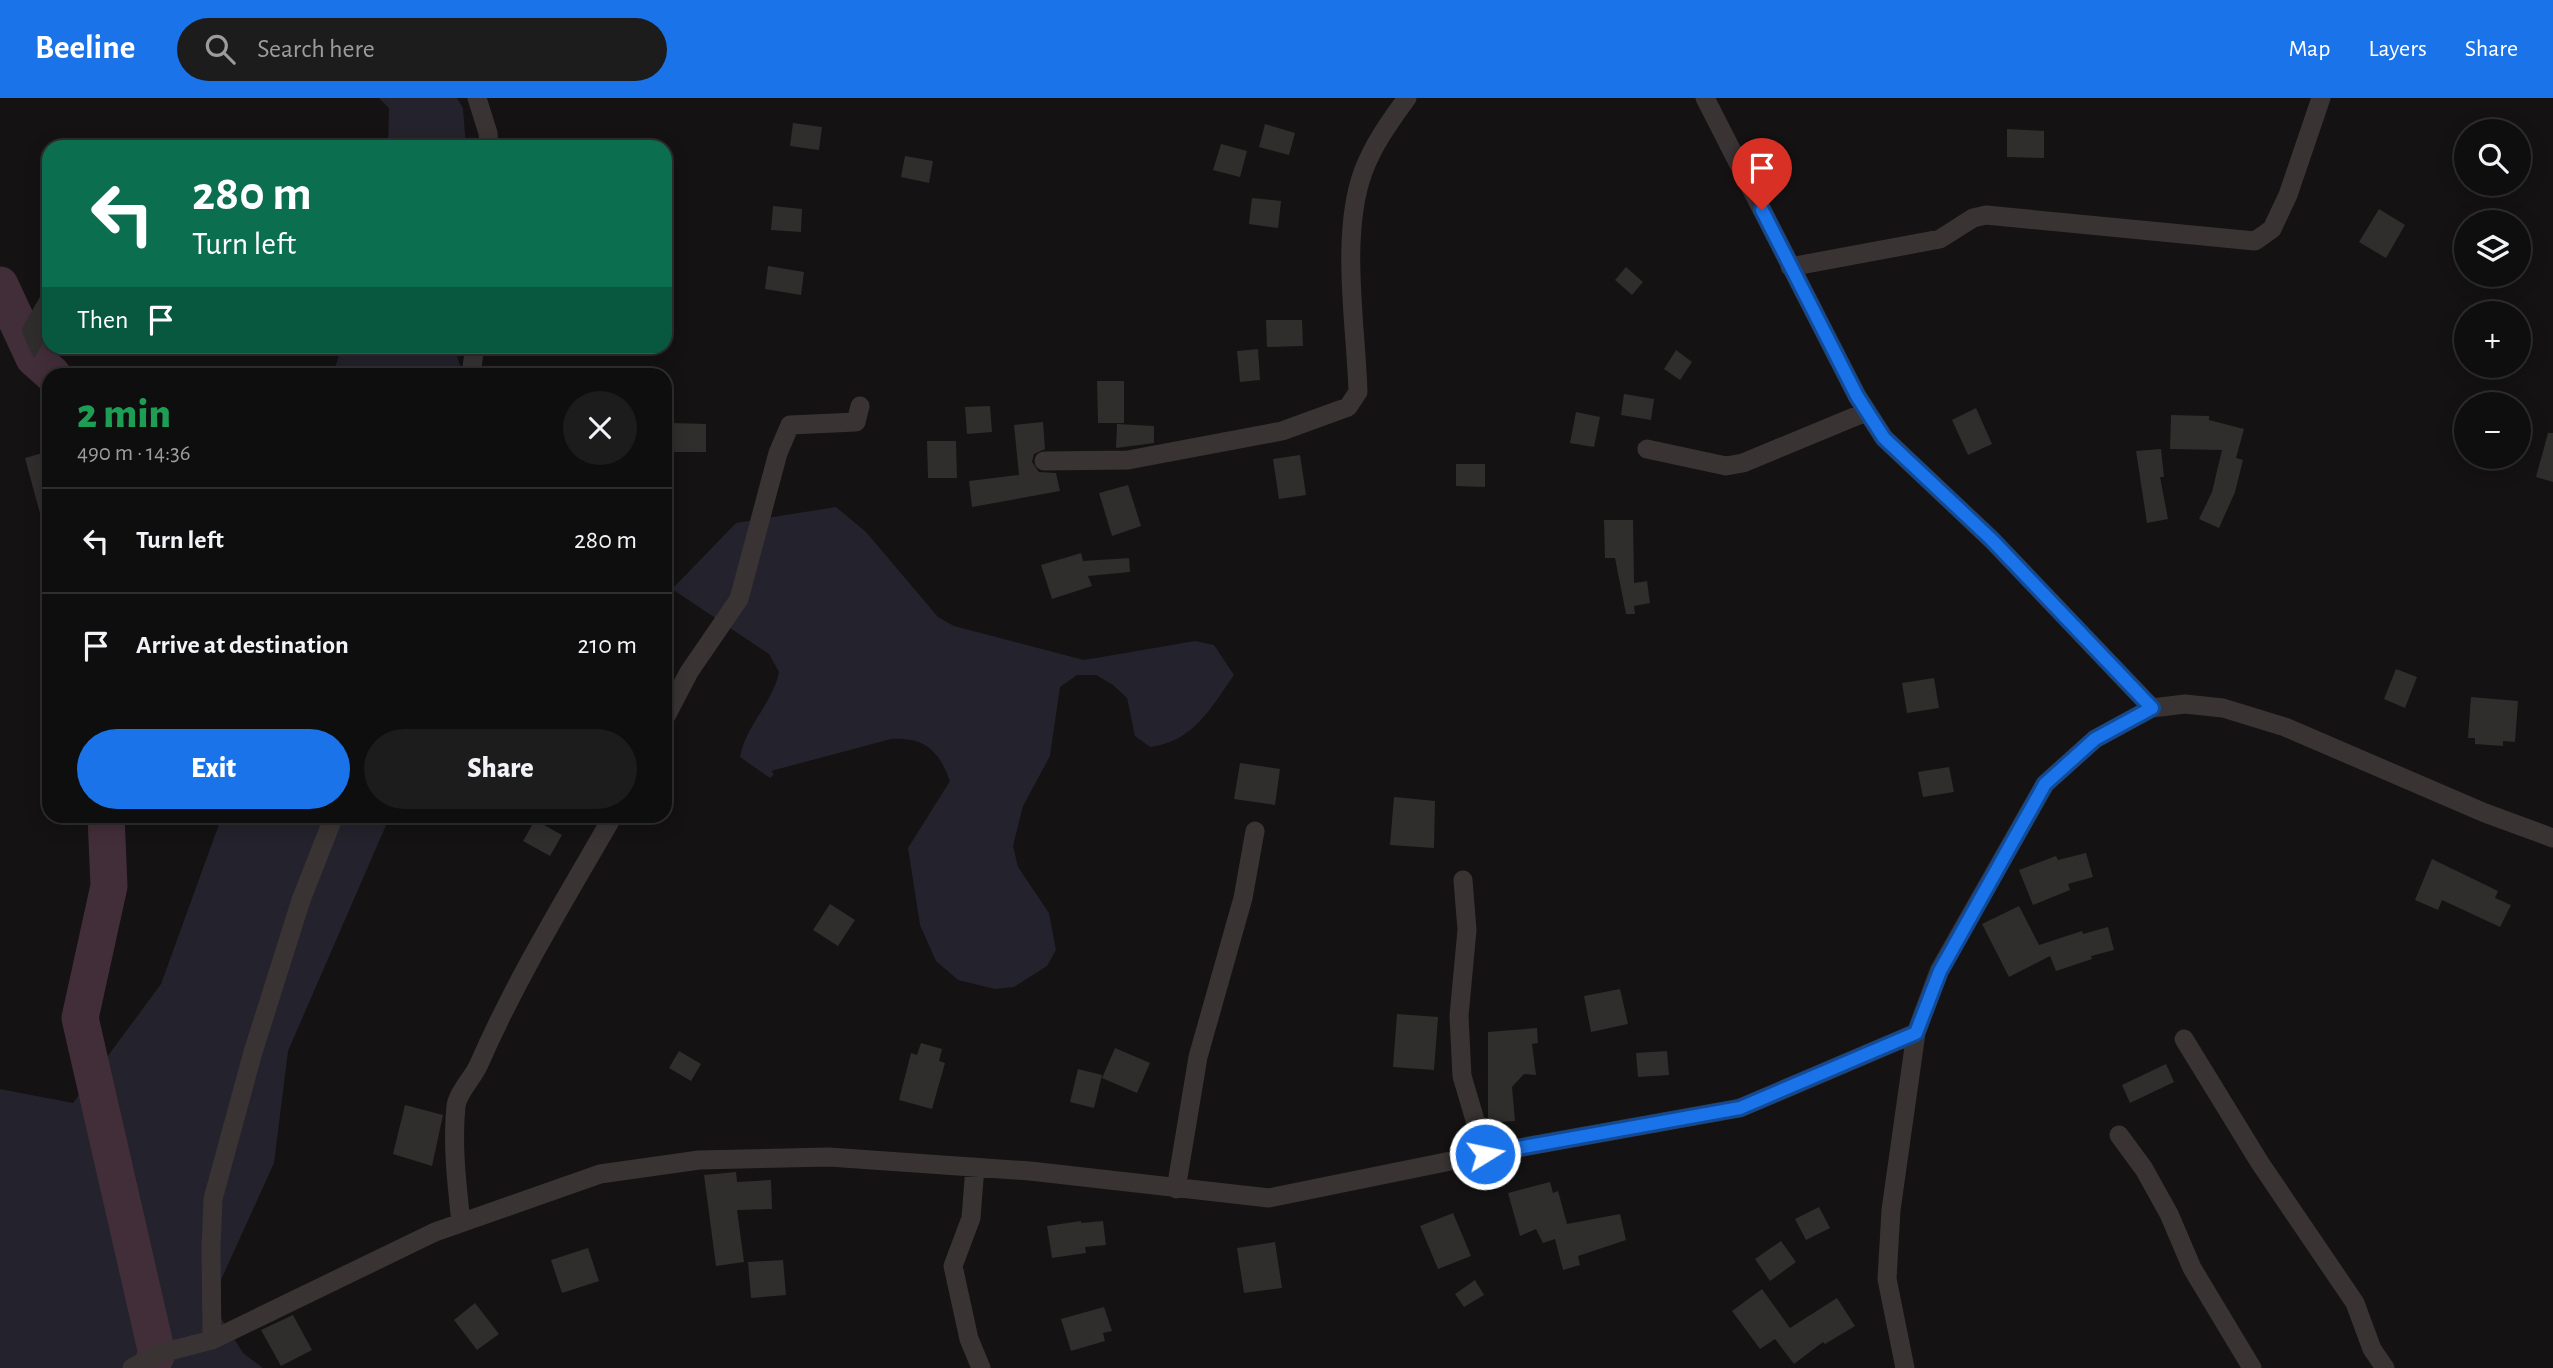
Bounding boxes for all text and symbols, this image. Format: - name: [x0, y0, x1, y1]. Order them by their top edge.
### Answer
- search box: [177, 18, 667, 81]
- icon: search: [201, 30, 239, 68]
- text: Beeline: [35, 32, 135, 65]
- text: Search here: [257, 36, 375, 62]
- text: Map: [2288, 37, 2330, 61]
- text: Layers: [2368, 37, 2427, 61]
- text: Share: [2465, 37, 2518, 61]
- map controls: [2454, 119, 2531, 469]
- button: search: [2454, 119, 2531, 196]
- pin: [1732, 138, 1792, 210]
- icon: arrive: [1743, 149, 1781, 187]
- icon: left: [77, 168, 168, 259]
- text: 280 m: [192, 170, 312, 219]
- button: layers: [2454, 210, 2531, 287]
- text: Turn left: [192, 228, 296, 260]
- icon: arrive: [142, 301, 180, 339]
- button: +: [2454, 301, 2531, 378]
- text: Then: [77, 307, 128, 333]
- button: close: [563, 391, 637, 465]
- button: −: [2454, 392, 2531, 469]
- text: 2 min: [77, 393, 171, 435]
- text: 490 m · 14:36: [77, 442, 191, 465]
- icon: left: [77, 522, 115, 560]
- text: Turn left: [136, 527, 224, 553]
- text: 280 m: [574, 527, 637, 553]
- icon: arrive: [77, 627, 115, 665]
- text: Arrive at destination: [136, 632, 349, 658]
- text: 210 m: [577, 632, 637, 658]
- button: Exit: [77, 729, 350, 809]
- button: Share: [364, 729, 637, 809]
- position arrow: [1448, 1117, 1522, 1191]

